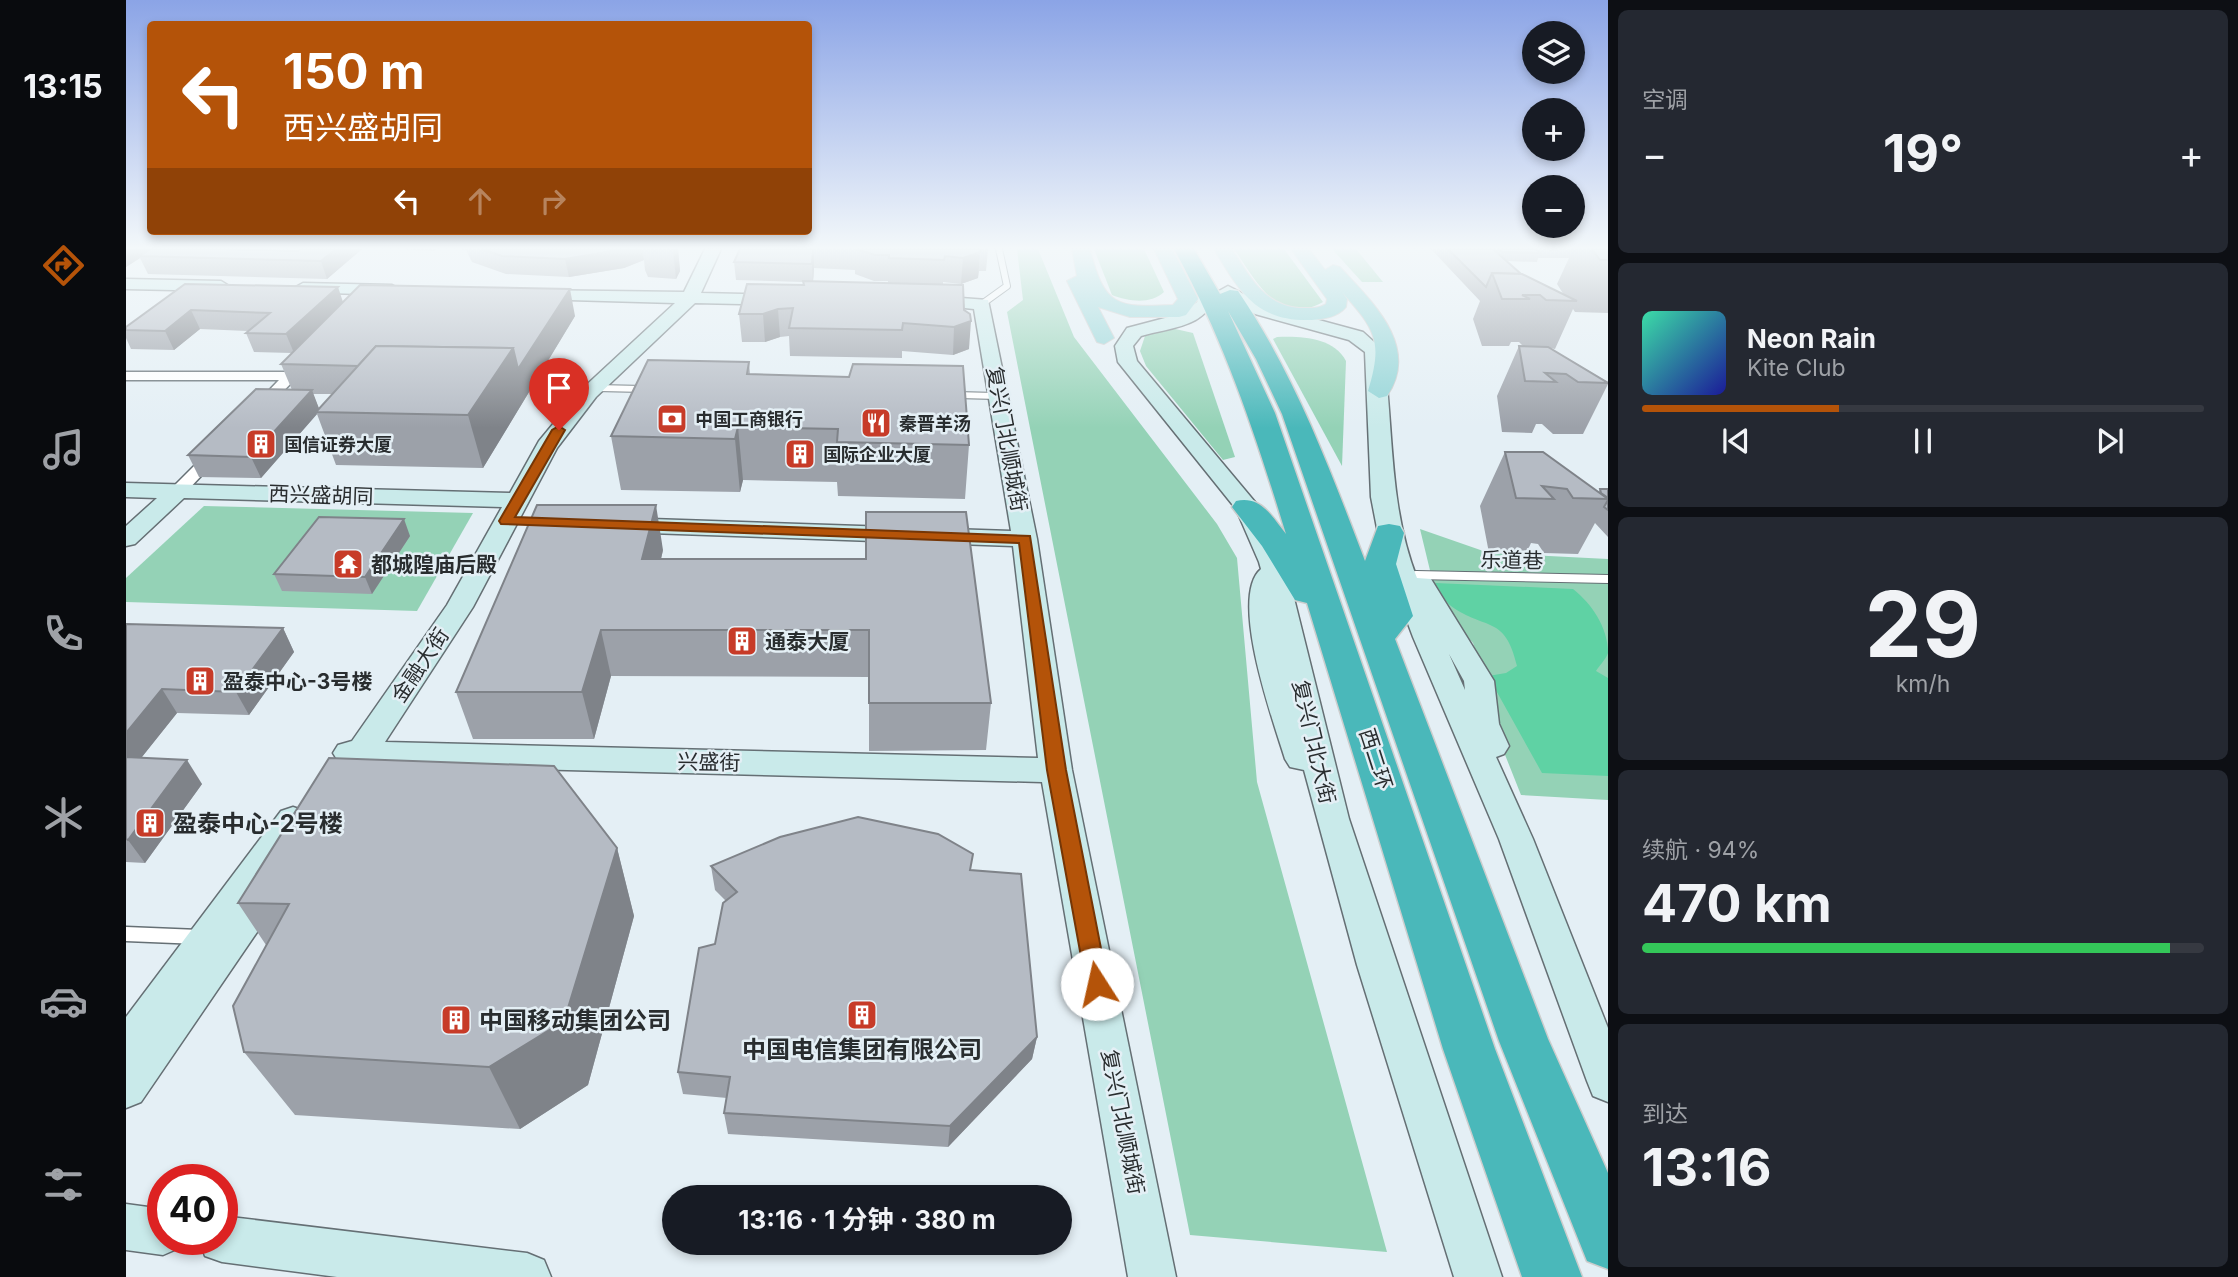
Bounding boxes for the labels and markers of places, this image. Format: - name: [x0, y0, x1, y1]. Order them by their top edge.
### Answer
- pin: [529, 358, 589, 430]
- bank icon: 中国工商银行: [655, 402, 689, 436]
- restaurant icon: 秦晋羊汤: [859, 406, 893, 440]
- place label: 中国工商银行: [695, 409, 803, 430]
- place label: 秦晋羊汤: [899, 413, 971, 434]
- building icon: 国信证券大厦: [244, 427, 278, 461]
- place label: 国信证券大厦: [284, 434, 392, 455]
- building icon: 国际企业大厦: [783, 437, 817, 471]
- place label: 国际企业大厦: [823, 444, 931, 465]
- temple icon: 都城隍庙后殿: [331, 547, 365, 581]
- place label: 都城隍庙后殿: [371, 552, 497, 577]
- building icon: 通泰大厦: [725, 624, 759, 658]
- place label: 通泰大厦: [765, 629, 849, 654]
- building icon: 盈泰中心-3号楼: [183, 664, 217, 698]
- place label: 盈泰中心-3号楼: [223, 669, 372, 694]
- building icon: 盈泰中心-2号楼: [133, 806, 167, 840]
- place label: 盈泰中心-2号楼: [173, 809, 343, 838]
- building icon: 中国电信集团有限公司: [845, 998, 879, 1032]
- building icon: 中国移动集团公司: [439, 1003, 473, 1037]
- place label: 中国移动集团公司: [479, 1006, 671, 1035]
- place label: 中国电信集团有限公司: [742, 1035, 982, 1064]

